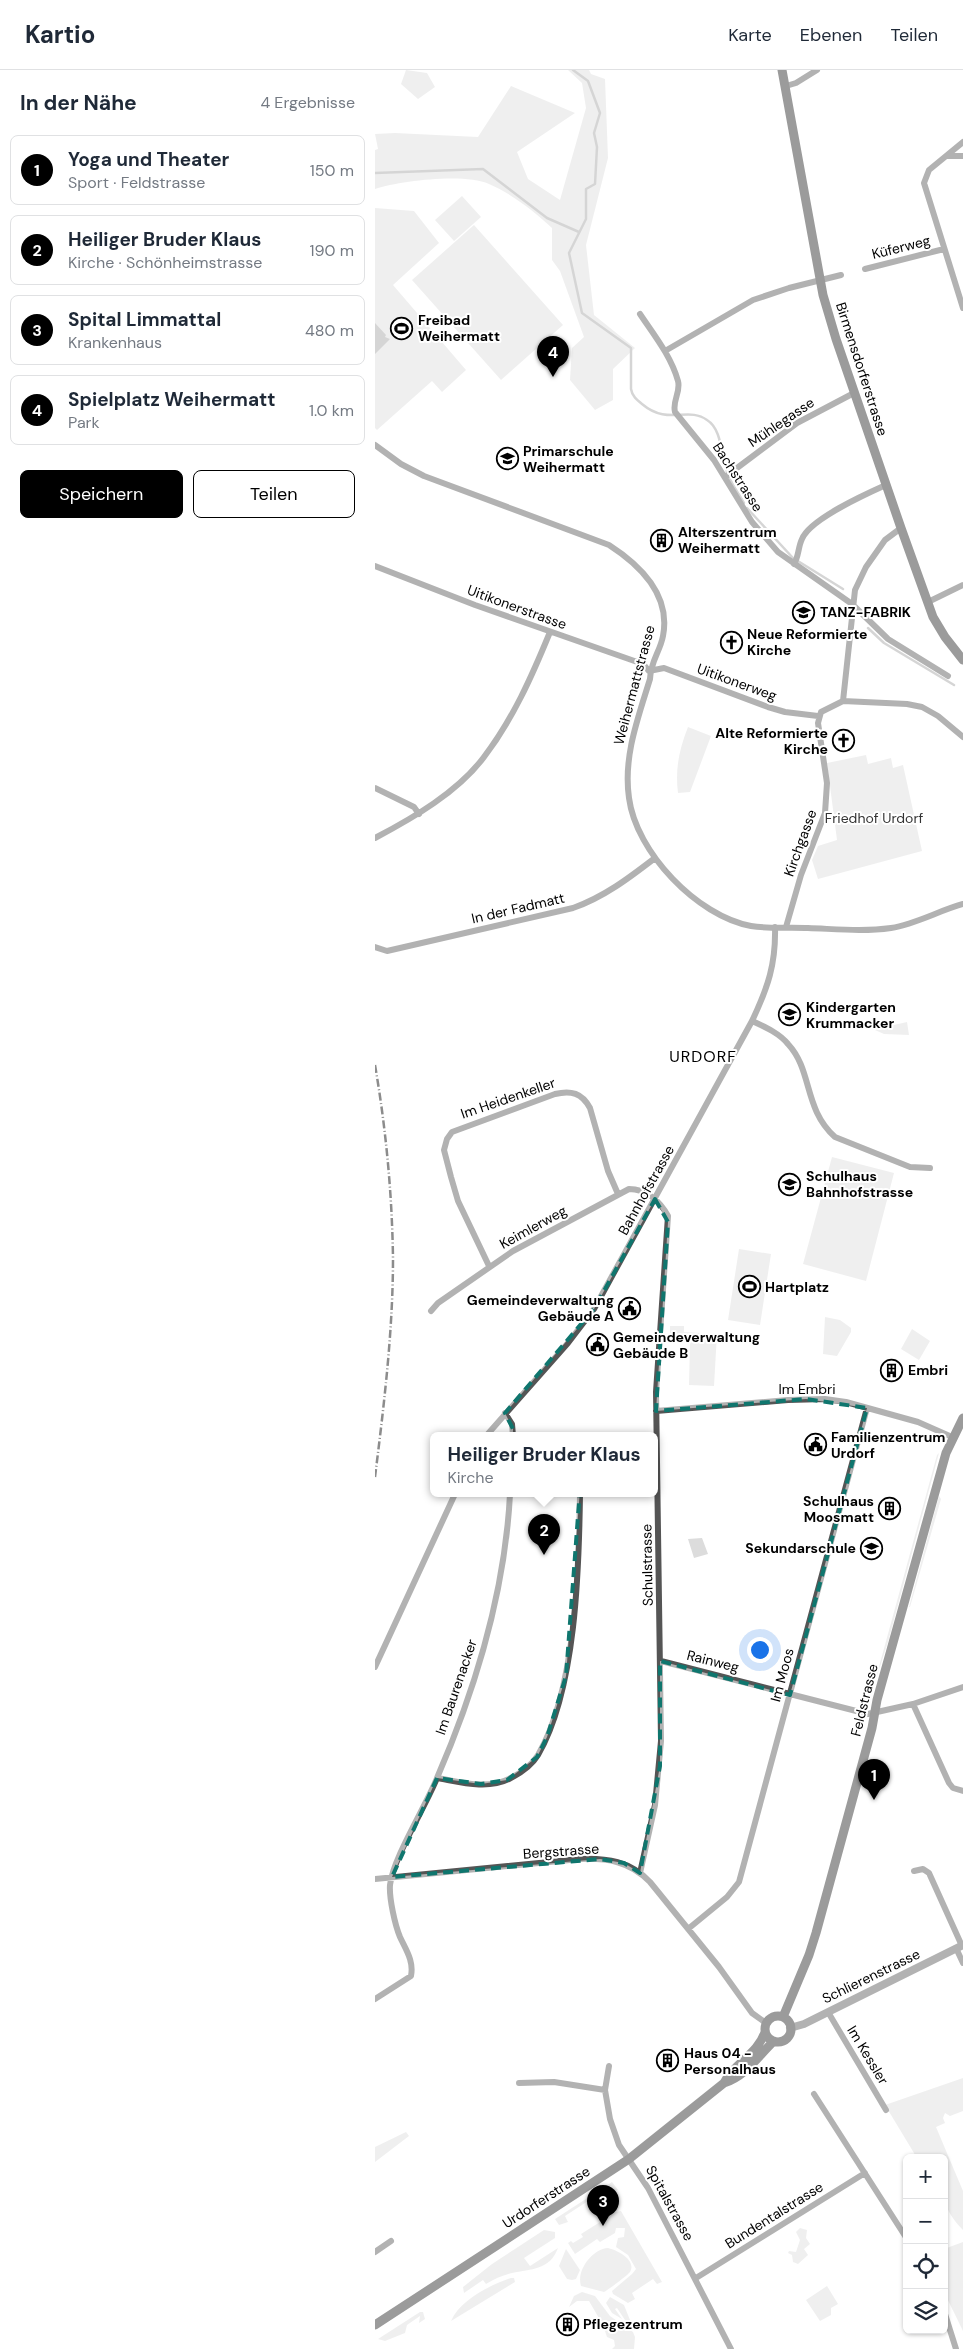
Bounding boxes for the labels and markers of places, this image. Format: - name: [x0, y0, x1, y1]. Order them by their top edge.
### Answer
- place label: Freibad Weihermatt: [418, 311, 500, 345]
- sports icon: Freibad Weihermatt: [390, 316, 414, 340]
- pin: 4: [537, 336, 569, 377]
- place label: Primarschule Weihermatt: [523, 442, 614, 476]
- school or university icon: Primarschule Weihermatt: [495, 447, 519, 471]
- place label: Alterszentrum Weihermatt: [678, 523, 777, 557]
- building icon: Alterszentrum Weihermatt: [650, 528, 674, 552]
- school or university icon: TANZ-FABRIK: [792, 600, 816, 624]
- place label: TANZ-FABRIK: [820, 603, 911, 621]
- place label: Neue Reformierte Kirche: [747, 625, 867, 659]
- church icon: Neue Reformierte Kirche: [719, 630, 743, 654]
- place label: Alte Reformierte Kirche: [715, 724, 828, 758]
- church icon: Alte Reformierte Kirche: [832, 729, 856, 753]
- place label: Kindergarten Krummacker: [806, 998, 896, 1032]
- school or university icon: Kindergarten Krummacker: [778, 1003, 802, 1027]
- place label: Schulhaus Bahnhofstrasse: [806, 1167, 913, 1201]
- school or university icon: Schulhaus Bahnhofstrasse: [778, 1172, 802, 1196]
- sports icon: Hartplatz: [737, 1275, 761, 1299]
- place label: Hartplatz: [765, 1278, 829, 1296]
- place label: Gemeindeverwaltung Gebäude A: [467, 1291, 614, 1325]
- public building icon: Gemeindeverwaltung Gebäude A: [618, 1296, 642, 1320]
- place label: Gemeindeverwaltung Gebäude B: [613, 1328, 760, 1362]
- public building icon: Gemeindeverwaltung Gebäude B: [585, 1333, 609, 1357]
- building icon: Embri: [880, 1358, 904, 1382]
- place label: Embri: [908, 1361, 948, 1379]
- place label: Familienzentrum Urdorf: [831, 1428, 946, 1462]
- public building icon: Familienzentrum Urdorf: [803, 1433, 827, 1457]
- place label: Schulhaus Moosmatt: [803, 1492, 874, 1526]
- building icon: Schulhaus Moosmatt: [878, 1497, 902, 1521]
- pin: 2: [528, 1514, 560, 1555]
- school or university icon: Sekundarschule: [860, 1536, 884, 1560]
- place label: Sekundarschule: [745, 1539, 856, 1557]
- pin: 1: [858, 1759, 890, 1800]
- place label: Haus 04 - Personalhaus: [684, 2044, 776, 2078]
- building icon: Haus 04 - Personalhaus: [656, 2049, 680, 2073]
- pin: 3: [587, 2185, 619, 2226]
- building icon: Pflegezentrum: [555, 2312, 579, 2336]
- place label: Pflegezentrum: [583, 2315, 683, 2333]

